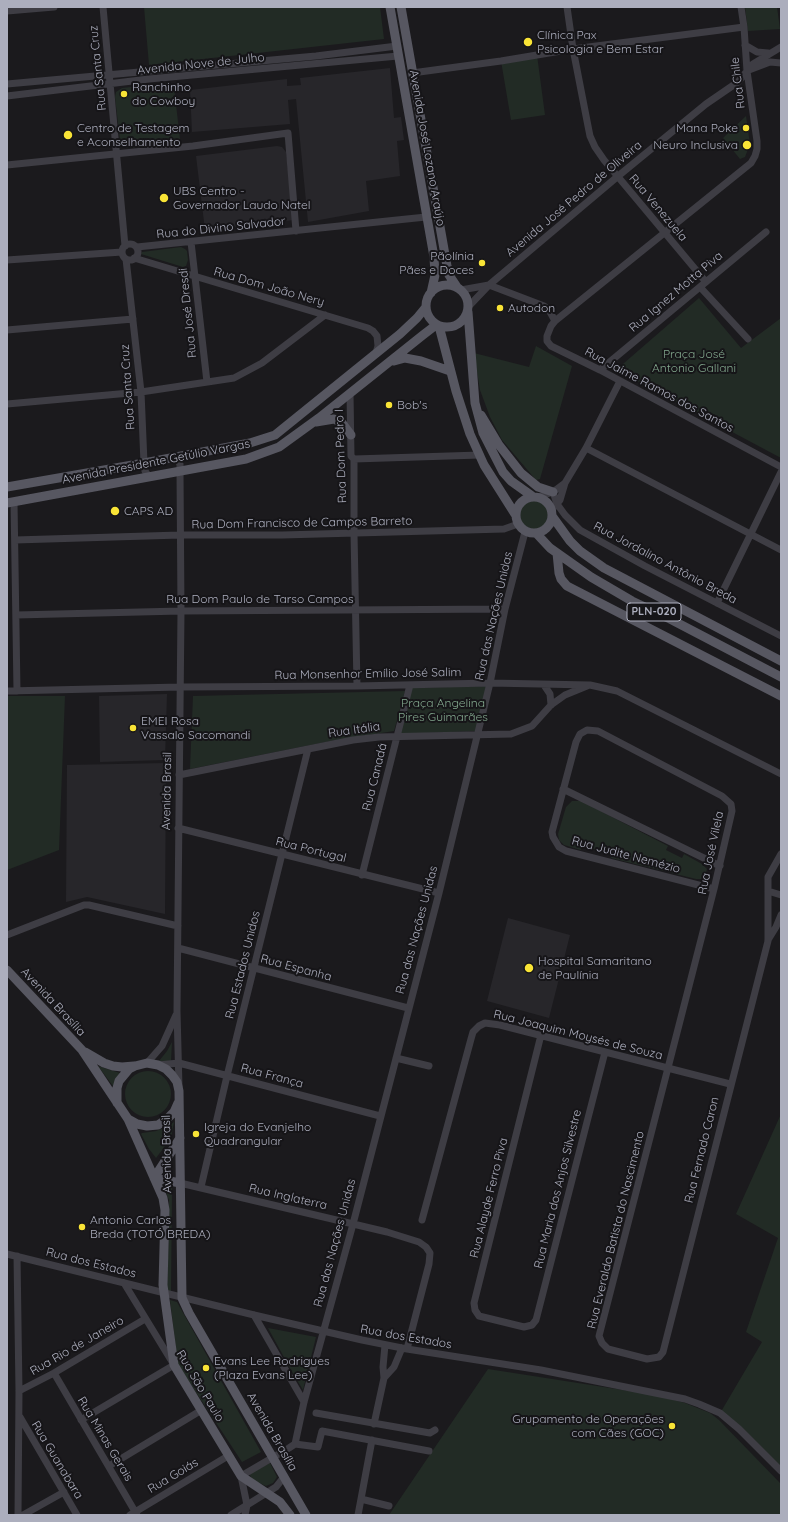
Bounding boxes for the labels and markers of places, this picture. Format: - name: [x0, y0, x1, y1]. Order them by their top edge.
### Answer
- place label: Clínica Pax Psicologia e Bem Estar: [537, 28, 664, 56]
- marker: Clínica Pax Psicologia e Bem Estar: [522, 36, 534, 48]
- place label: Ranchinho do Cowboy: [132, 80, 195, 108]
- marker: Ranchinho do Cowboy: [119, 89, 129, 99]
- place label: Centro de Testagem e Aconselhamento: [77, 121, 189, 149]
- place label: Mana Poke: [676, 121, 738, 135]
- marker: Mana Poke: [741, 123, 751, 133]
- marker: Centro de Testagem e Aconselhamento: [62, 129, 74, 141]
- place label: Neuro Inclusiva: [653, 138, 738, 152]
- marker: Neuro Inclusiva: [741, 139, 753, 151]
- place label: UBS Centro - Governador Laudo Natel: [173, 184, 311, 212]
- marker: UBS Centro - Governador Laudo Natel: [158, 192, 170, 204]
- place label: Pãolínia Pães e Doces: [399, 249, 474, 277]
- marker: Pãolínia Pães e Doces: [477, 258, 487, 268]
- place label: Autodon: [508, 301, 555, 315]
- marker: Autodon: [495, 303, 505, 313]
- place label: Bob's: [397, 398, 427, 412]
- marker: Bob's: [384, 400, 394, 410]
- place label: CAPS AD: [124, 504, 173, 518]
- marker: CAPS AD: [109, 505, 121, 517]
- place label: EMEI Rosa Vassalo Sacomandi: [141, 714, 250, 742]
- marker: EMEI Rosa Vassalo Sacomandi: [128, 723, 138, 733]
- place label: Hospital Samaritano de Paulínia: [538, 954, 652, 982]
- marker: Hospital Samaritano de Paulínia: [523, 962, 535, 974]
- place label: Igreja do Evanjelho Quadrangular: [204, 1120, 311, 1148]
- marker: Igreja do Evanjelho Quadrangular: [191, 1129, 201, 1139]
- place label: Antonio Carlos Breda (TOTÓ BREDA): [90, 1213, 210, 1241]
- marker: Antonio Carlos Breda (TOTÓ BREDA): [77, 1222, 87, 1232]
- place label: Evans Lee Rodrigues (Plaza Evans Lee): [214, 1354, 330, 1382]
- marker: Evans Lee Rodrigues (Plaza Evans Lee): [201, 1363, 211, 1373]
- place label: Grupamento de Operações com Cães (GOC): [512, 1412, 664, 1440]
- marker: Grupamento de Operações com Cães (GOC): [667, 1421, 677, 1431]

